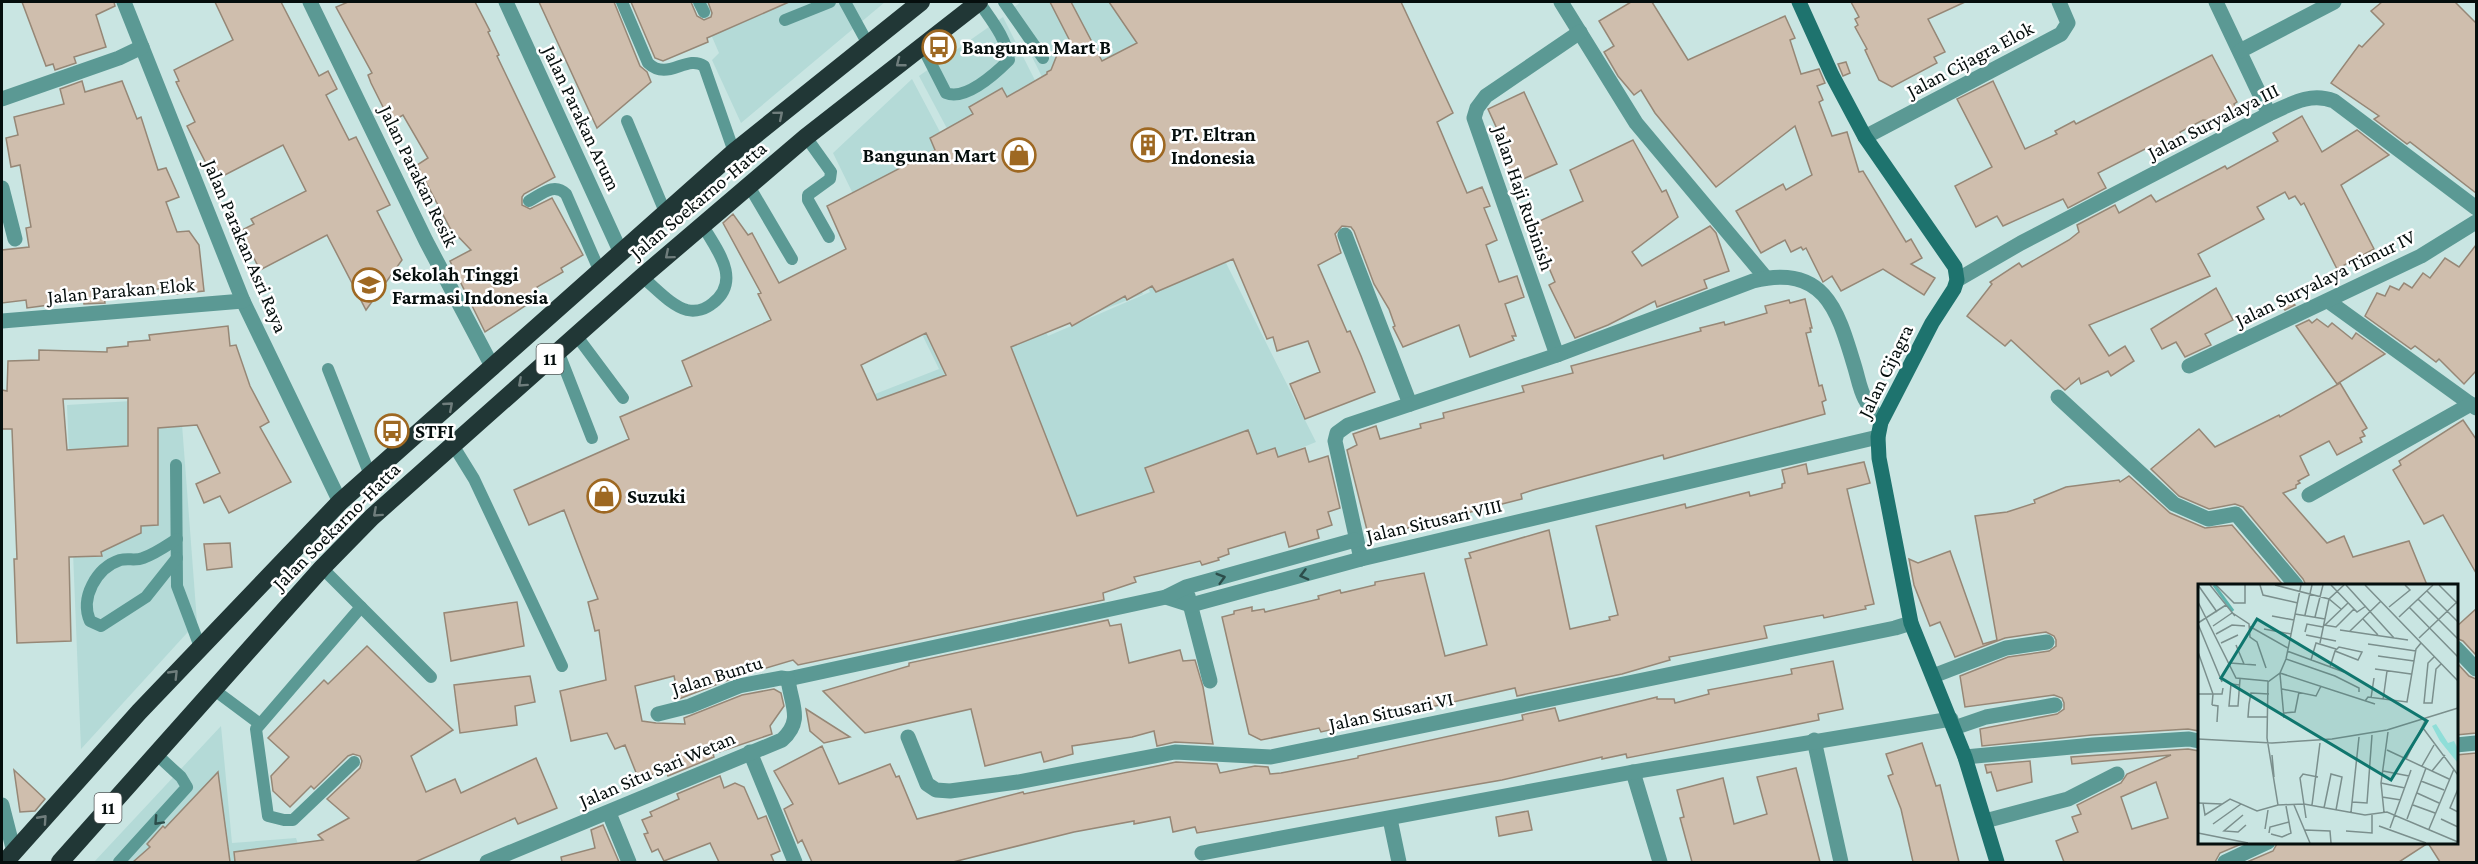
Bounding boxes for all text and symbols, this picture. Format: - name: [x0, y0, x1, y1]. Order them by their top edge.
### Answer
- street label: Jalan Cijagra Elok: [1901, 16, 2038, 103]
- bus stop icon: Bangunan Mart B: [921, 29, 957, 65]
- place label: Bangunan Mart B: [962, 36, 1111, 58]
- street label: Jalan Parakan Arum: [537, 40, 625, 194]
- one-way arrow: [895, 56, 906, 67]
- street label: Jalan Suryalaya III: [2142, 78, 2283, 165]
- street label: Jalan Parakan Resik: [373, 100, 463, 251]
- one-way arrow: [772, 111, 783, 122]
- street label: Jalan Haji Rubinish: [1487, 121, 1559, 274]
- place label: PT. Eltran Indonesia: [1171, 123, 1256, 168]
- building icon: PT. Eltran Indonesia: [1130, 127, 1166, 163]
- street label: Jalan Soekarno-Hatta: [624, 137, 771, 265]
- shop icon: Bangunan Mart: [1001, 137, 1037, 173]
- place label: Bangunan Mart: [863, 144, 997, 166]
- street label: Jalan Parakan Asri Raya: [198, 154, 292, 336]
- street label: Jalan Suryalaya Timur IV: [2230, 225, 2419, 333]
- one-way arrow: [665, 247, 676, 258]
- place label: Sekolah Tinggi Farmasi Indonesia: [392, 263, 548, 308]
- school or university icon: Sekolah Tinggi Farmasi Indonesia: [351, 267, 387, 303]
- street label: Jalan Parakan Elok: [44, 273, 196, 309]
- street label: Jalan Cijagra: [1852, 321, 1918, 423]
- road number: 11: [536, 344, 564, 374]
- one-way arrow: [518, 376, 529, 387]
- one-way arrow: [442, 402, 453, 413]
- bus stop icon: STFI: [374, 413, 410, 449]
- place label: STFI: [415, 420, 454, 442]
- street label: Jalan Soekarno-Hatta: [266, 458, 405, 596]
- shop icon: Suzuki: [586, 478, 622, 514]
- place label: Suzuki: [627, 485, 686, 507]
- street label: Jalan Situsari VIII: [1362, 494, 1504, 548]
- one-way arrow: [373, 506, 383, 517]
- one-way arrow: [1299, 567, 1309, 580]
- one-way arrow: [1215, 572, 1225, 585]
- inset map: [2198, 584, 2457, 843]
- street label: Jalan Buntu: [667, 651, 766, 701]
- one-way arrow: [167, 671, 178, 682]
- street label: Jalan Situsari VI: [1325, 687, 1455, 736]
- street label: Jalan Situ Sari Wetan: [574, 726, 739, 814]
- road number: 11: [94, 793, 122, 823]
- one-way arrow: [154, 814, 165, 824]
- one-way arrow: [36, 815, 47, 826]

